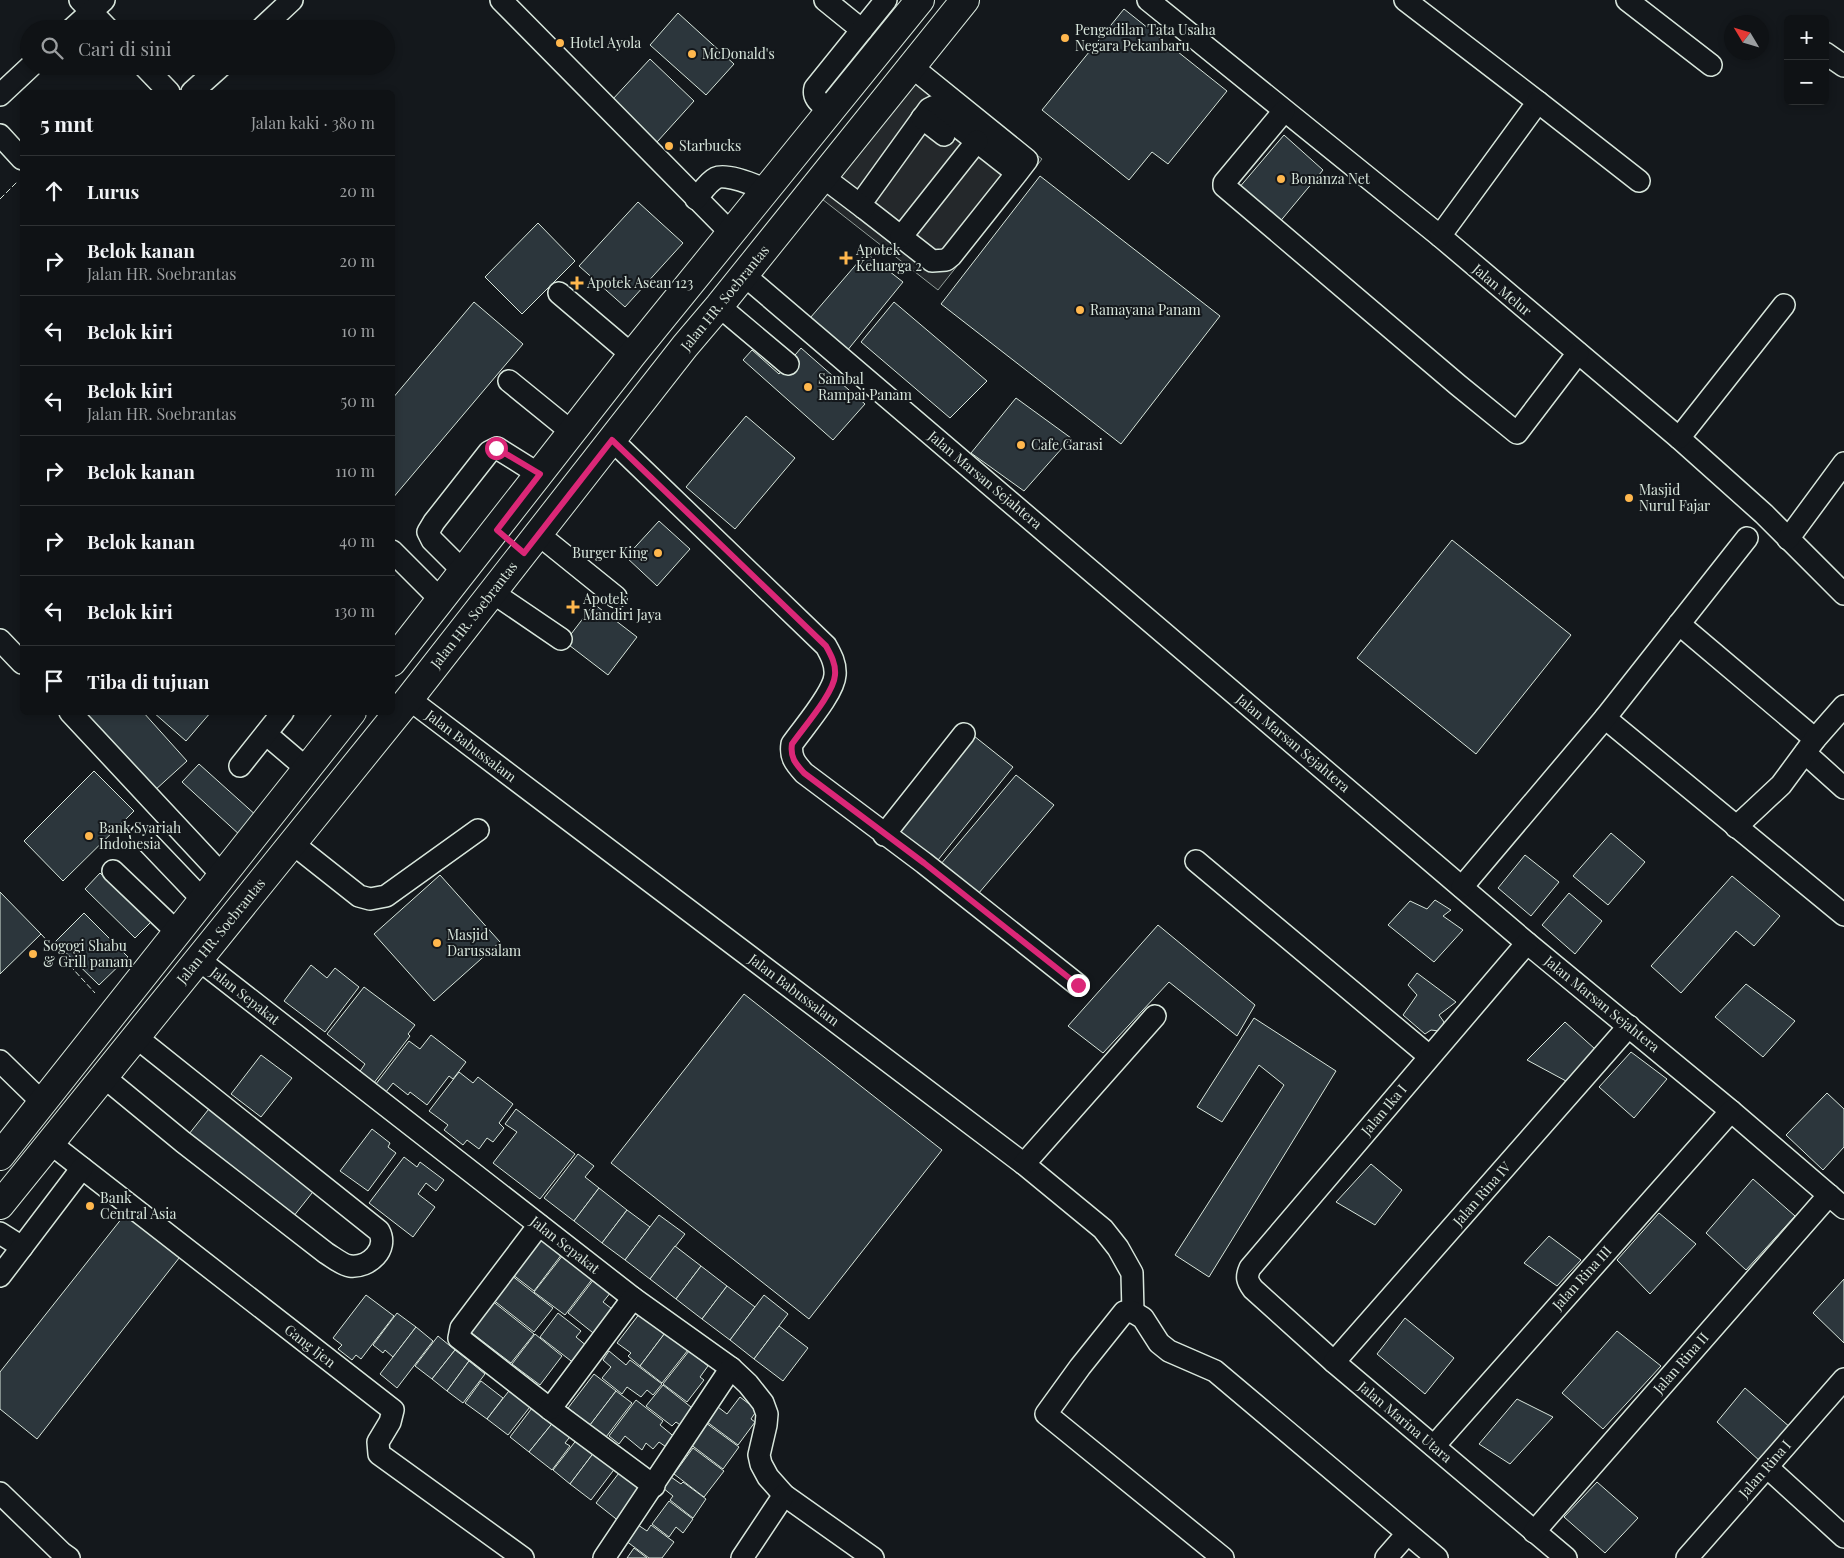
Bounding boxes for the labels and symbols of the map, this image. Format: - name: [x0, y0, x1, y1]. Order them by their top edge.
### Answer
- north arrow: [1724, 15, 1769, 60]
- place label: Pengadilan Tata Usaha Negara Pekanbaru: [1075, 20, 1216, 55]
- marker: Pengadilan Tata Usaha Negara Pekanbaru: [1059, 32, 1071, 44]
- place label: Hotel Ayola: [570, 33, 641, 52]
- marker: Hotel Ayola: [554, 37, 566, 49]
- place label: McDonald's: [702, 44, 775, 63]
- marker: McDonald's: [686, 48, 698, 60]
- place label: Starbucks: [679, 136, 741, 155]
- marker: Starbucks: [663, 140, 675, 152]
- place label: Bonanza Net: [1291, 169, 1371, 188]
- marker: Bonanza Net: [1275, 173, 1287, 185]
- place label: Apotek Keluarga 2: [855, 240, 922, 275]
- street label: Jalan HR. Soebrantas: [675, 241, 773, 355]
- marker: Apotek Keluarga 2: [840, 252, 852, 264]
- street label: Jalan Melur: [1468, 259, 1536, 320]
- place label: Apotek Asean 123: [586, 273, 693, 292]
- marker: Apotek Asean 123: [571, 277, 583, 289]
- place label: Ramayana Panam: [1090, 300, 1201, 319]
- marker: Ramayana Panam: [1074, 304, 1086, 316]
- place label: Sambal Rampai Panam: [818, 369, 913, 404]
- marker: Sambal Rampai Panam: [802, 381, 814, 393]
- street label: Jalan Marsan Sejahtera: [924, 426, 1046, 533]
- place label: Cafe Garasi: [1031, 435, 1103, 454]
- route start: [485, 437, 508, 460]
- marker: Cafe Garasi: [1015, 439, 1027, 451]
- place label: Masjid Nurul Fajar: [1639, 480, 1711, 515]
- marker: Masjid Nurul Fajar: [1623, 492, 1635, 504]
- place label: Burger King: [572, 543, 649, 562]
- marker: Burger King: [652, 547, 664, 559]
- street label: Jalan HR. Soebrantas: [425, 557, 521, 673]
- place label: Apotek Mandiri Jaya: [582, 589, 662, 624]
- marker: Apotek Mandiri Jaya: [567, 601, 579, 613]
- street label: Jalan Marsan Sejahtera: [1232, 689, 1354, 796]
- street label: Jalan Babussalam: [421, 705, 521, 786]
- place label: Bank Syariah Indonesia: [99, 818, 182, 853]
- marker: Bank Syariah Indonesia: [83, 830, 95, 842]
- street label: Jalan HR. Soebrantas: [171, 874, 269, 988]
- place label: Masjid Darussalam: [447, 925, 522, 960]
- place label: Sogogi Shabu & Grill panam: [43, 936, 133, 971]
- marker: Masjid Darussalam: [431, 937, 443, 949]
- marker: Sogogi Shabu & Grill panam: [27, 948, 39, 960]
- street label: Jalan Babussalam: [744, 949, 844, 1030]
- street label: Jalan Marsan Sejahtera: [1540, 951, 1664, 1056]
- street label: Jalan Sepakat: [206, 962, 285, 1029]
- route end: [1067, 974, 1090, 997]
- street label: Jalan Ika I: [1356, 1080, 1411, 1140]
- street label: Jalan Rina IV: [1448, 1157, 1515, 1231]
- place label: Bank Central Asia: [100, 1188, 176, 1223]
- marker: Bank Central Asia: [84, 1200, 96, 1212]
- street label: Jalan Sepakat: [526, 1211, 605, 1278]
- street label: Jalan Rina III: [1547, 1241, 1616, 1315]
- street label: Gang Ijen: [281, 1320, 340, 1372]
- street label: Jalan Rina II: [1648, 1328, 1713, 1398]
- street label: Jalan Marina Utara: [1354, 1376, 1456, 1466]
- street label: Jalan Rina I: [1734, 1436, 1795, 1502]

